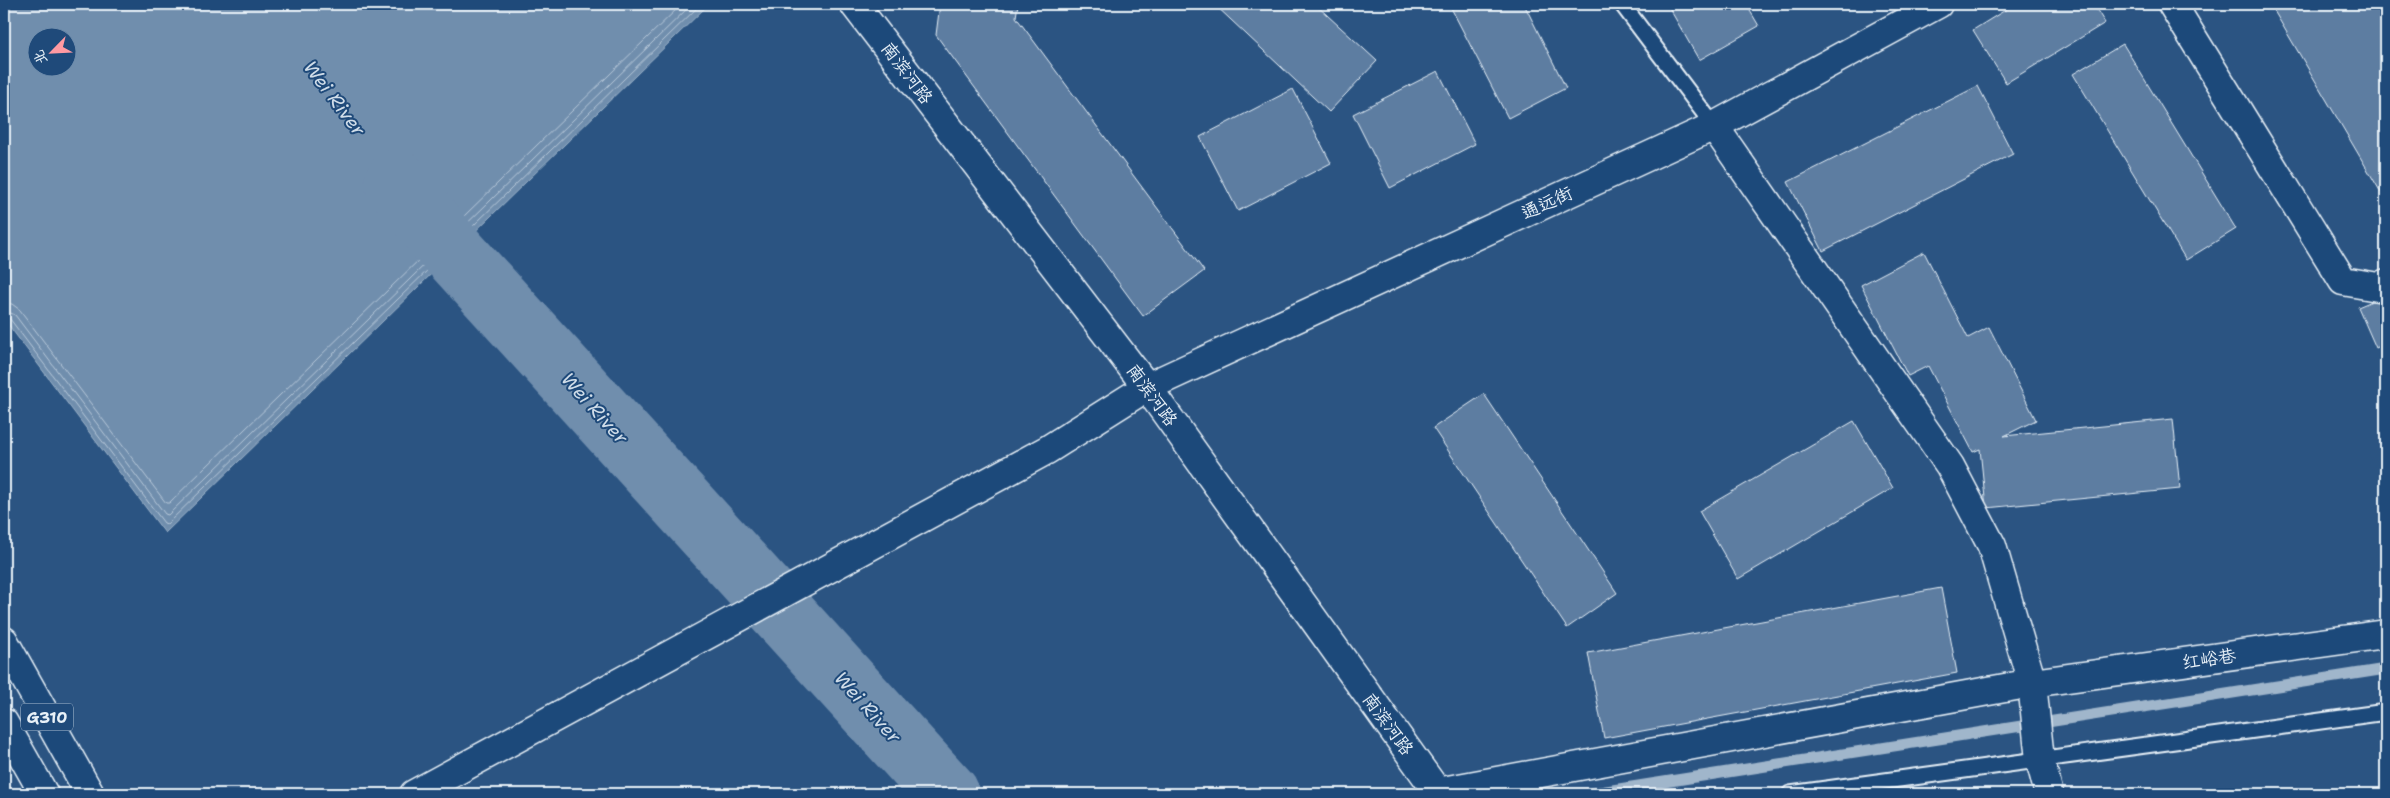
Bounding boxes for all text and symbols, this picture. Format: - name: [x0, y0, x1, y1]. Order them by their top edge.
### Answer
- north arrow: [28, 28, 78, 78]
- street label: 南滨河路: [876, 37, 938, 109]
- text: 北: [29, 47, 51, 67]
- water label: Wei River: [298, 55, 372, 142]
- street label: 通远街: [1517, 181, 1577, 225]
- street label: 南滨河路: [1121, 359, 1183, 431]
- water label: Wei River: [556, 367, 634, 450]
- street label: 红峪巷: [2181, 643, 2237, 675]
- water label: Wei River: [829, 666, 907, 749]
- street label: 南滨河路: [1357, 688, 1419, 760]
- road number: G310: [21, 704, 73, 730]

